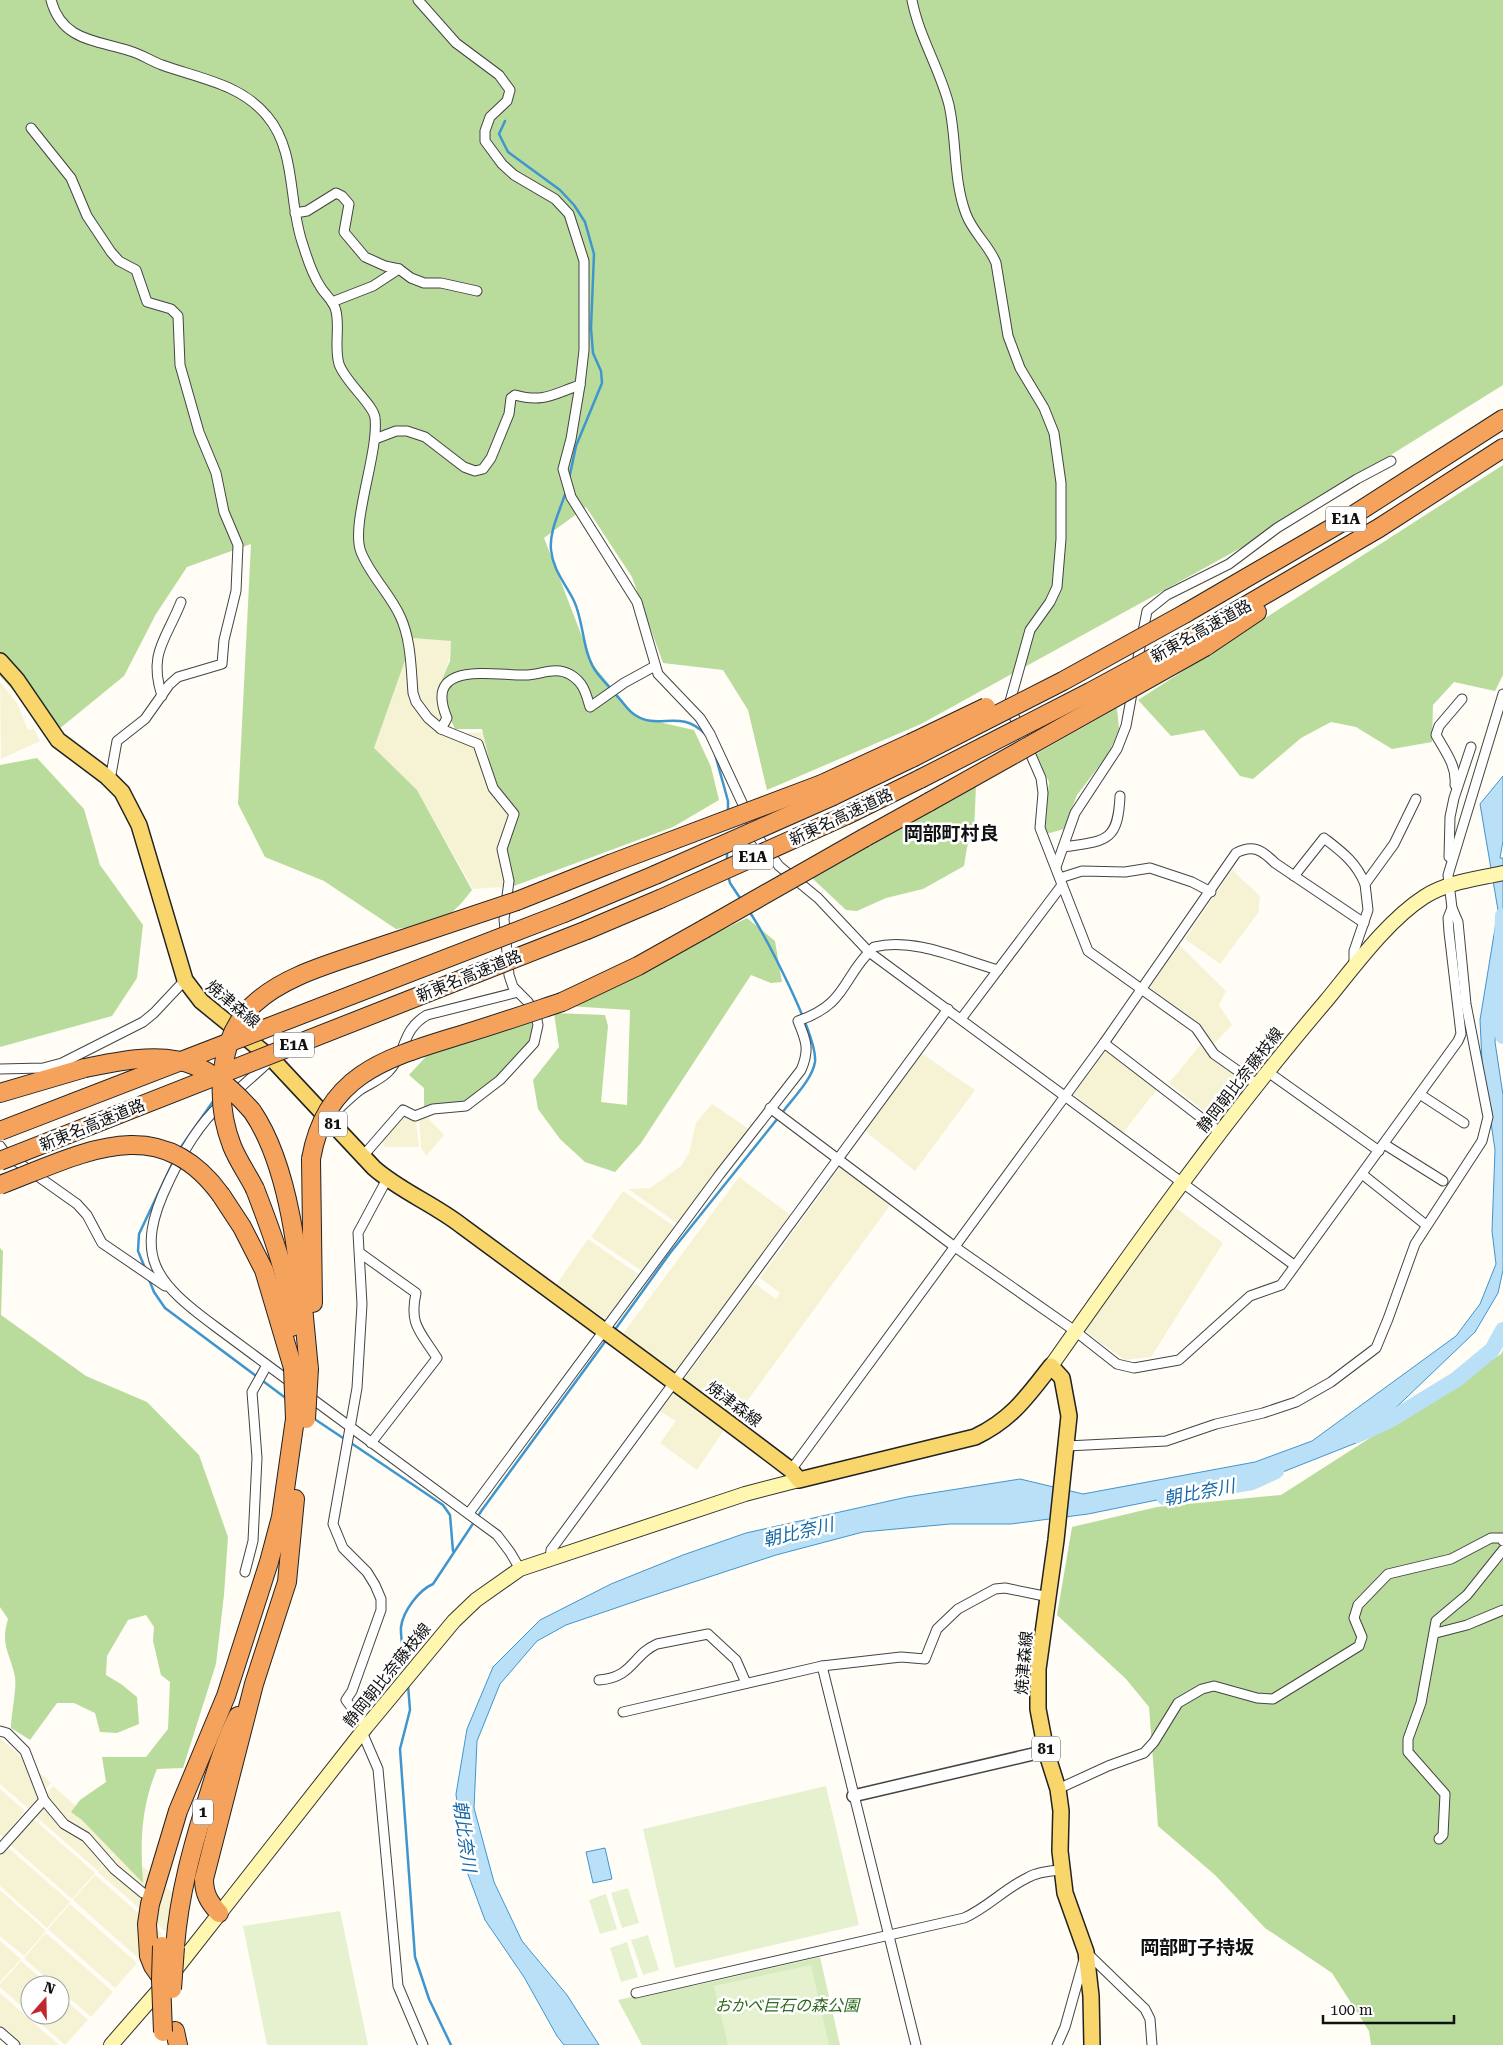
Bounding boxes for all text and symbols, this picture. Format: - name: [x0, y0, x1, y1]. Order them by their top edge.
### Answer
- road number: E1A: [1326, 506, 1366, 532]
- street label: 新東名高速道路: [1147, 596, 1255, 666]
- street label: 新東名高速道路: [786, 785, 896, 849]
- district label: 岡部町村良: [903, 822, 999, 845]
- road number: E1A: [733, 844, 773, 870]
- street label: 新東名高速道路: [414, 946, 524, 1006]
- street label: 焼津森線: [202, 976, 264, 1032]
- street label: 静岡朝比奈藤枝線: [1193, 1024, 1287, 1136]
- road number: E1A: [274, 1032, 314, 1058]
- street label: 新東名高速道路: [37, 1095, 147, 1155]
- road number: 81: [319, 1112, 347, 1136]
- street label: 焼津森線: [703, 1377, 765, 1431]
- water label: 朝比奈川: [1162, 1474, 1238, 1509]
- water label: 朝比奈川: [761, 1513, 837, 1550]
- street label: 静岡朝比奈藤枝線: [339, 1619, 435, 1731]
- street label: 焼津森線: [1012, 1630, 1036, 1696]
- road number: 81: [1032, 1736, 1060, 1762]
- water label: 朝比奈川: [450, 1799, 481, 1875]
- road number: 1: [193, 1800, 213, 1824]
- district label: 岡部町子持坂: [1140, 1936, 1254, 1959]
- north arrow: [20, 1975, 70, 2025]
- text: N: [42, 1978, 57, 1997]
- scale bar: [1323, 1992, 1454, 2024]
- park label: おかべ巨石の森公園: [715, 1996, 861, 2015]
- text: 100 m: [1330, 2001, 1373, 2019]

